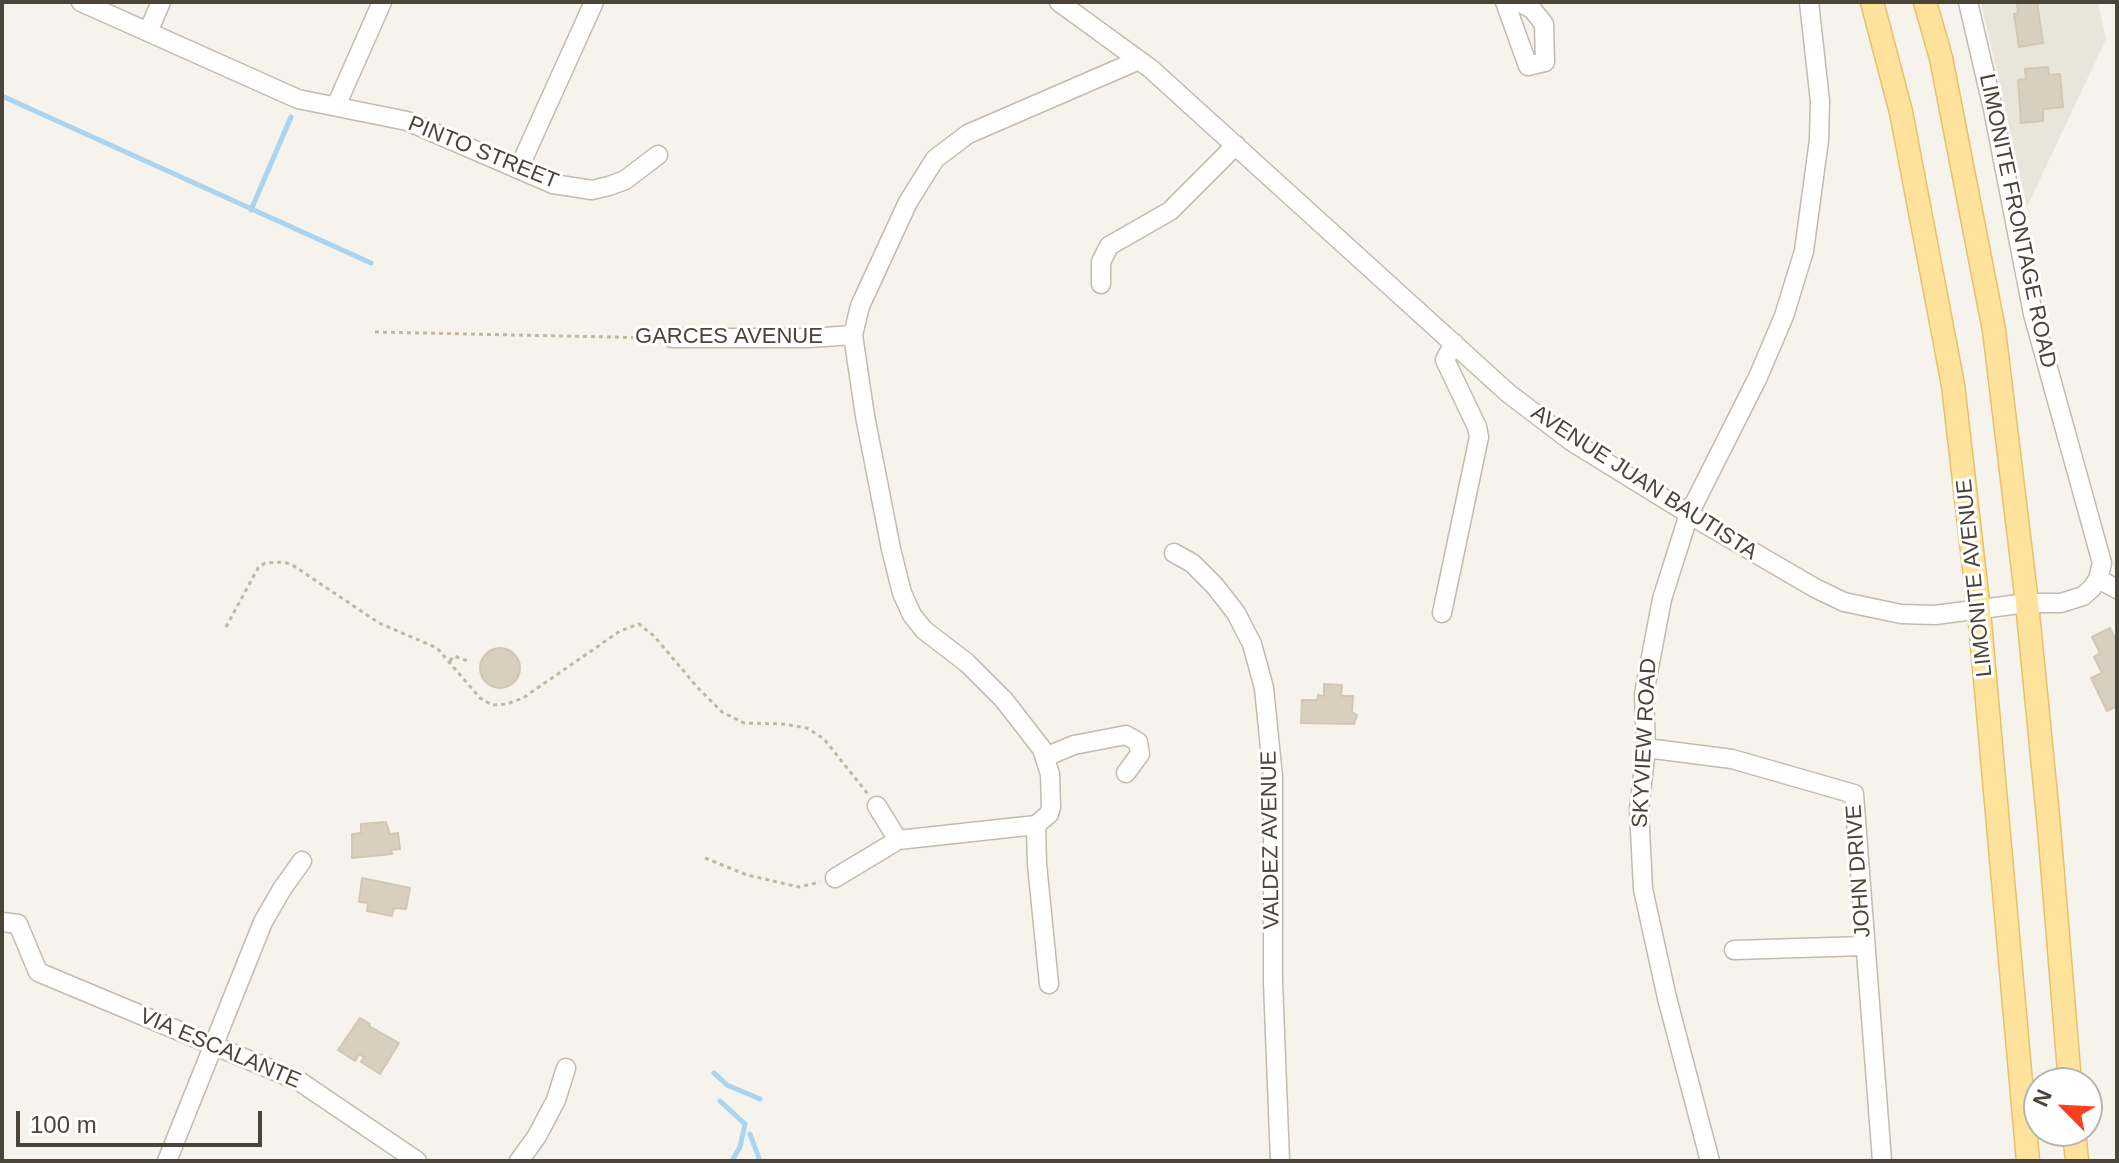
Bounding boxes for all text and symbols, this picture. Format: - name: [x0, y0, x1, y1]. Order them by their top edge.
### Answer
- street label: LIMONITE FRONTAGE ROAD: [1973, 71, 2061, 371]
- street label: PINTO STREET: [404, 111, 562, 195]
- street label: GARCES AVENUE: [635, 324, 823, 350]
- street label: AVENUE JUAN BAUTISTA: [1526, 400, 1762, 566]
- street label: LIMONITE AVENUE: [1951, 478, 1999, 678]
- street label: SKYVIEW ROAD: [1627, 657, 1663, 829]
- street label: VALDEZ AVENUE: [1256, 750, 1286, 930]
- street label: JOHN DRIVE: [1841, 804, 1877, 938]
- street label: VIA ESCALANTE: [135, 1003, 305, 1095]
- north arrow: [2023, 1067, 2103, 1147]
- text: N: [2028, 1086, 2057, 1110]
- scale bar: [20, 1095, 266, 1145]
- text: 100 m: [30, 1111, 97, 1138]

